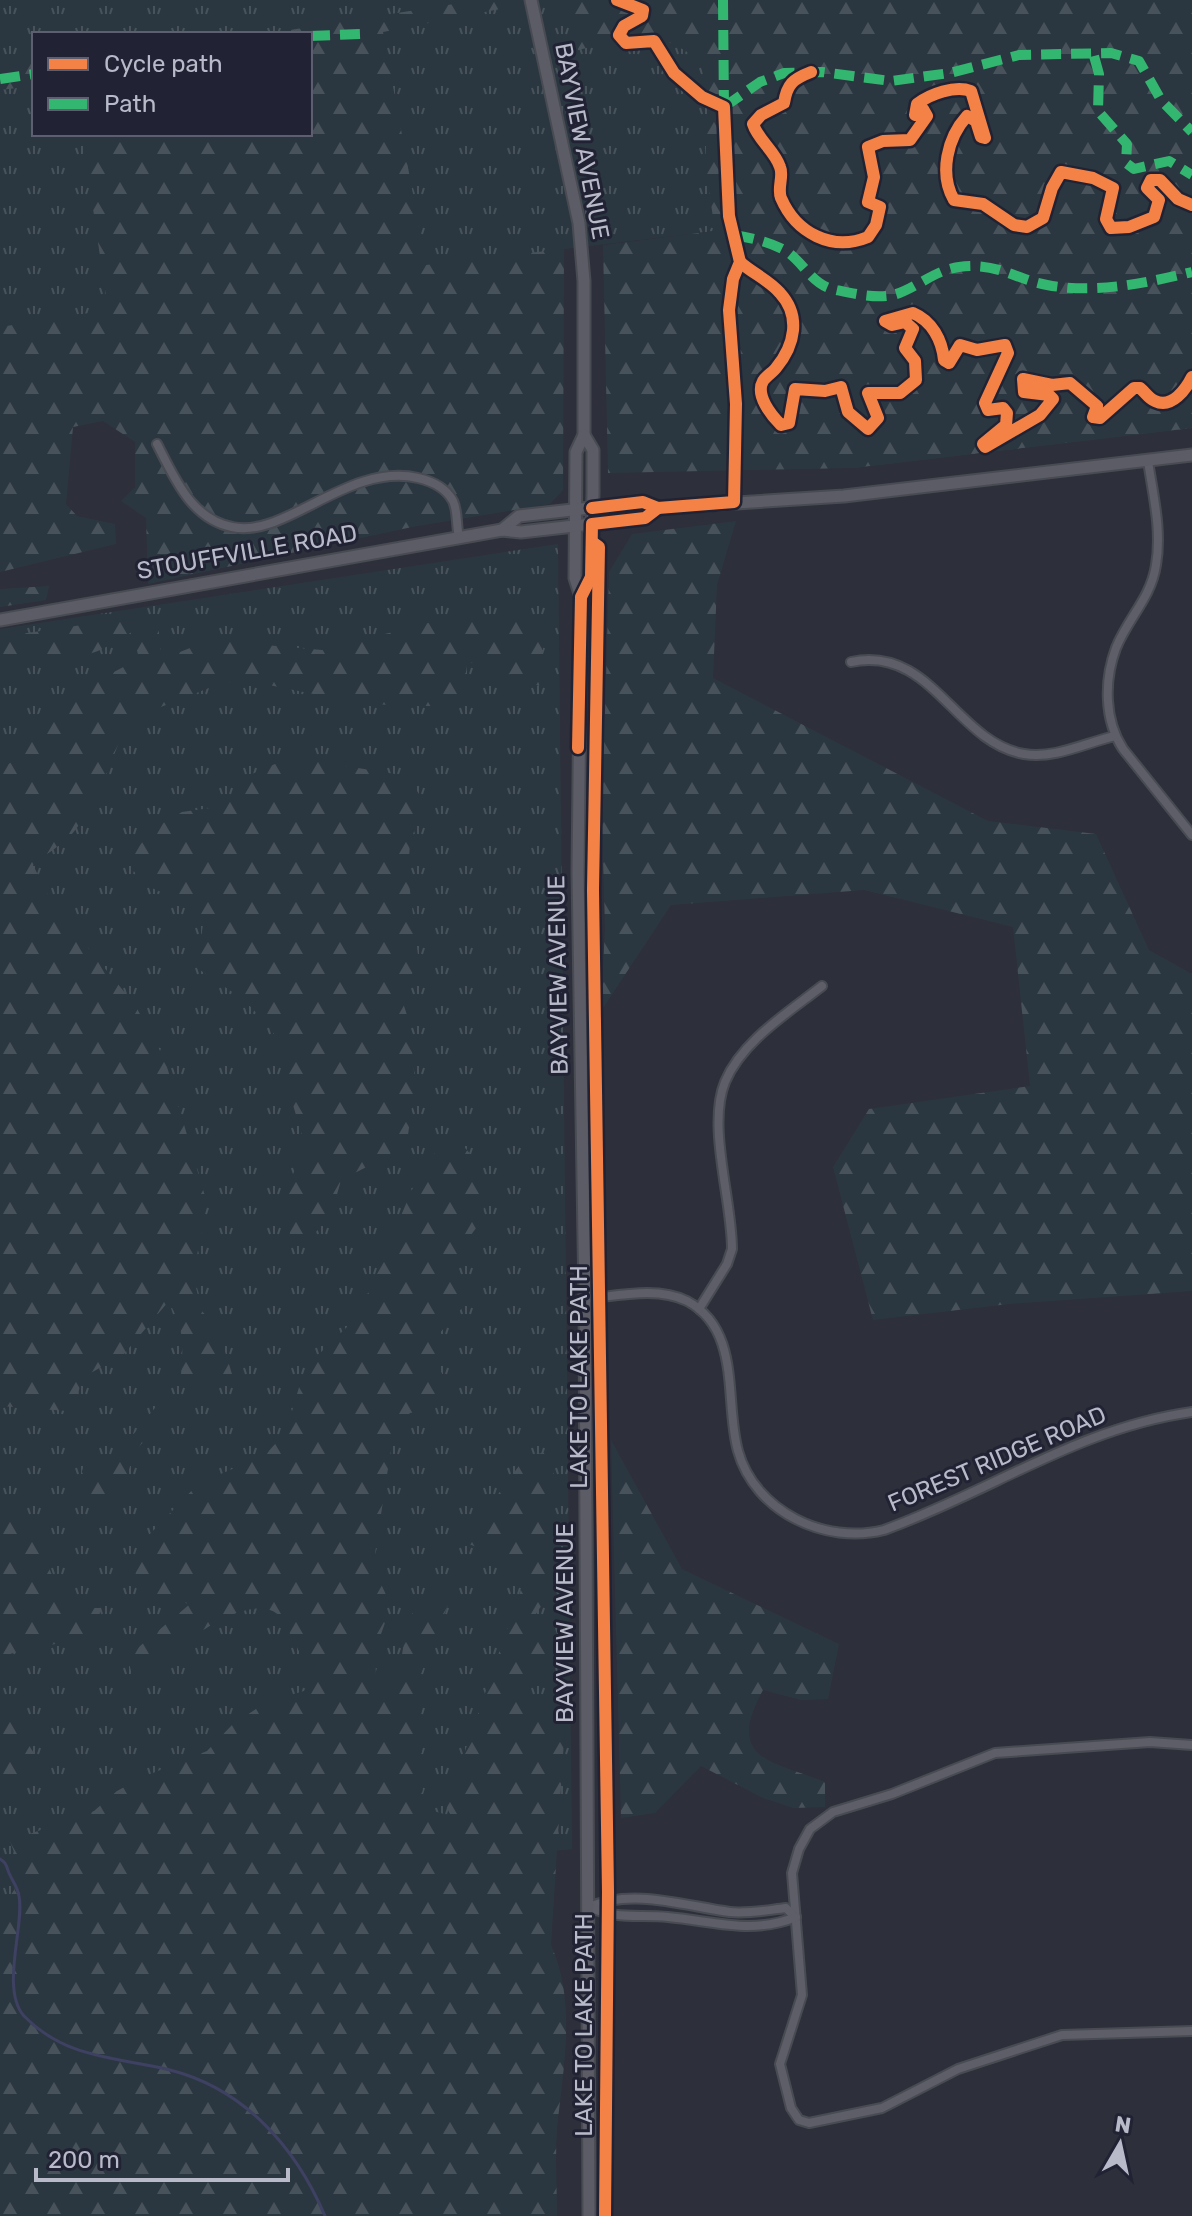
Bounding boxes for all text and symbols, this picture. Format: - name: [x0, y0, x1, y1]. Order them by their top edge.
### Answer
- legend: [32, 32, 312, 136]
- street label: BAYVIEW AVENUE: [549, 40, 615, 242]
- text: Cycle path: [104, 50, 223, 78]
- text: Path: [104, 90, 156, 118]
- street label: STOUFFVILLE ROAD: [135, 519, 359, 585]
- street label: BAYVIEW AVENUE: [542, 875, 574, 1075]
- street label: LAKE TO LAKE PATH: [565, 1265, 593, 1489]
- street label: FOREST RIDGE ROAD: [884, 1400, 1110, 1518]
- street label: BAYVIEW AVENUE: [551, 1523, 579, 1723]
- street label: LAKE TO LAKE PATH: [570, 1913, 598, 2137]
- north arrow: [1080, 2104, 1160, 2184]
- text: N: [1113, 2110, 1133, 2139]
- scale bar: [36, 2132, 288, 2182]
- text: 200 m: [48, 2146, 120, 2174]

